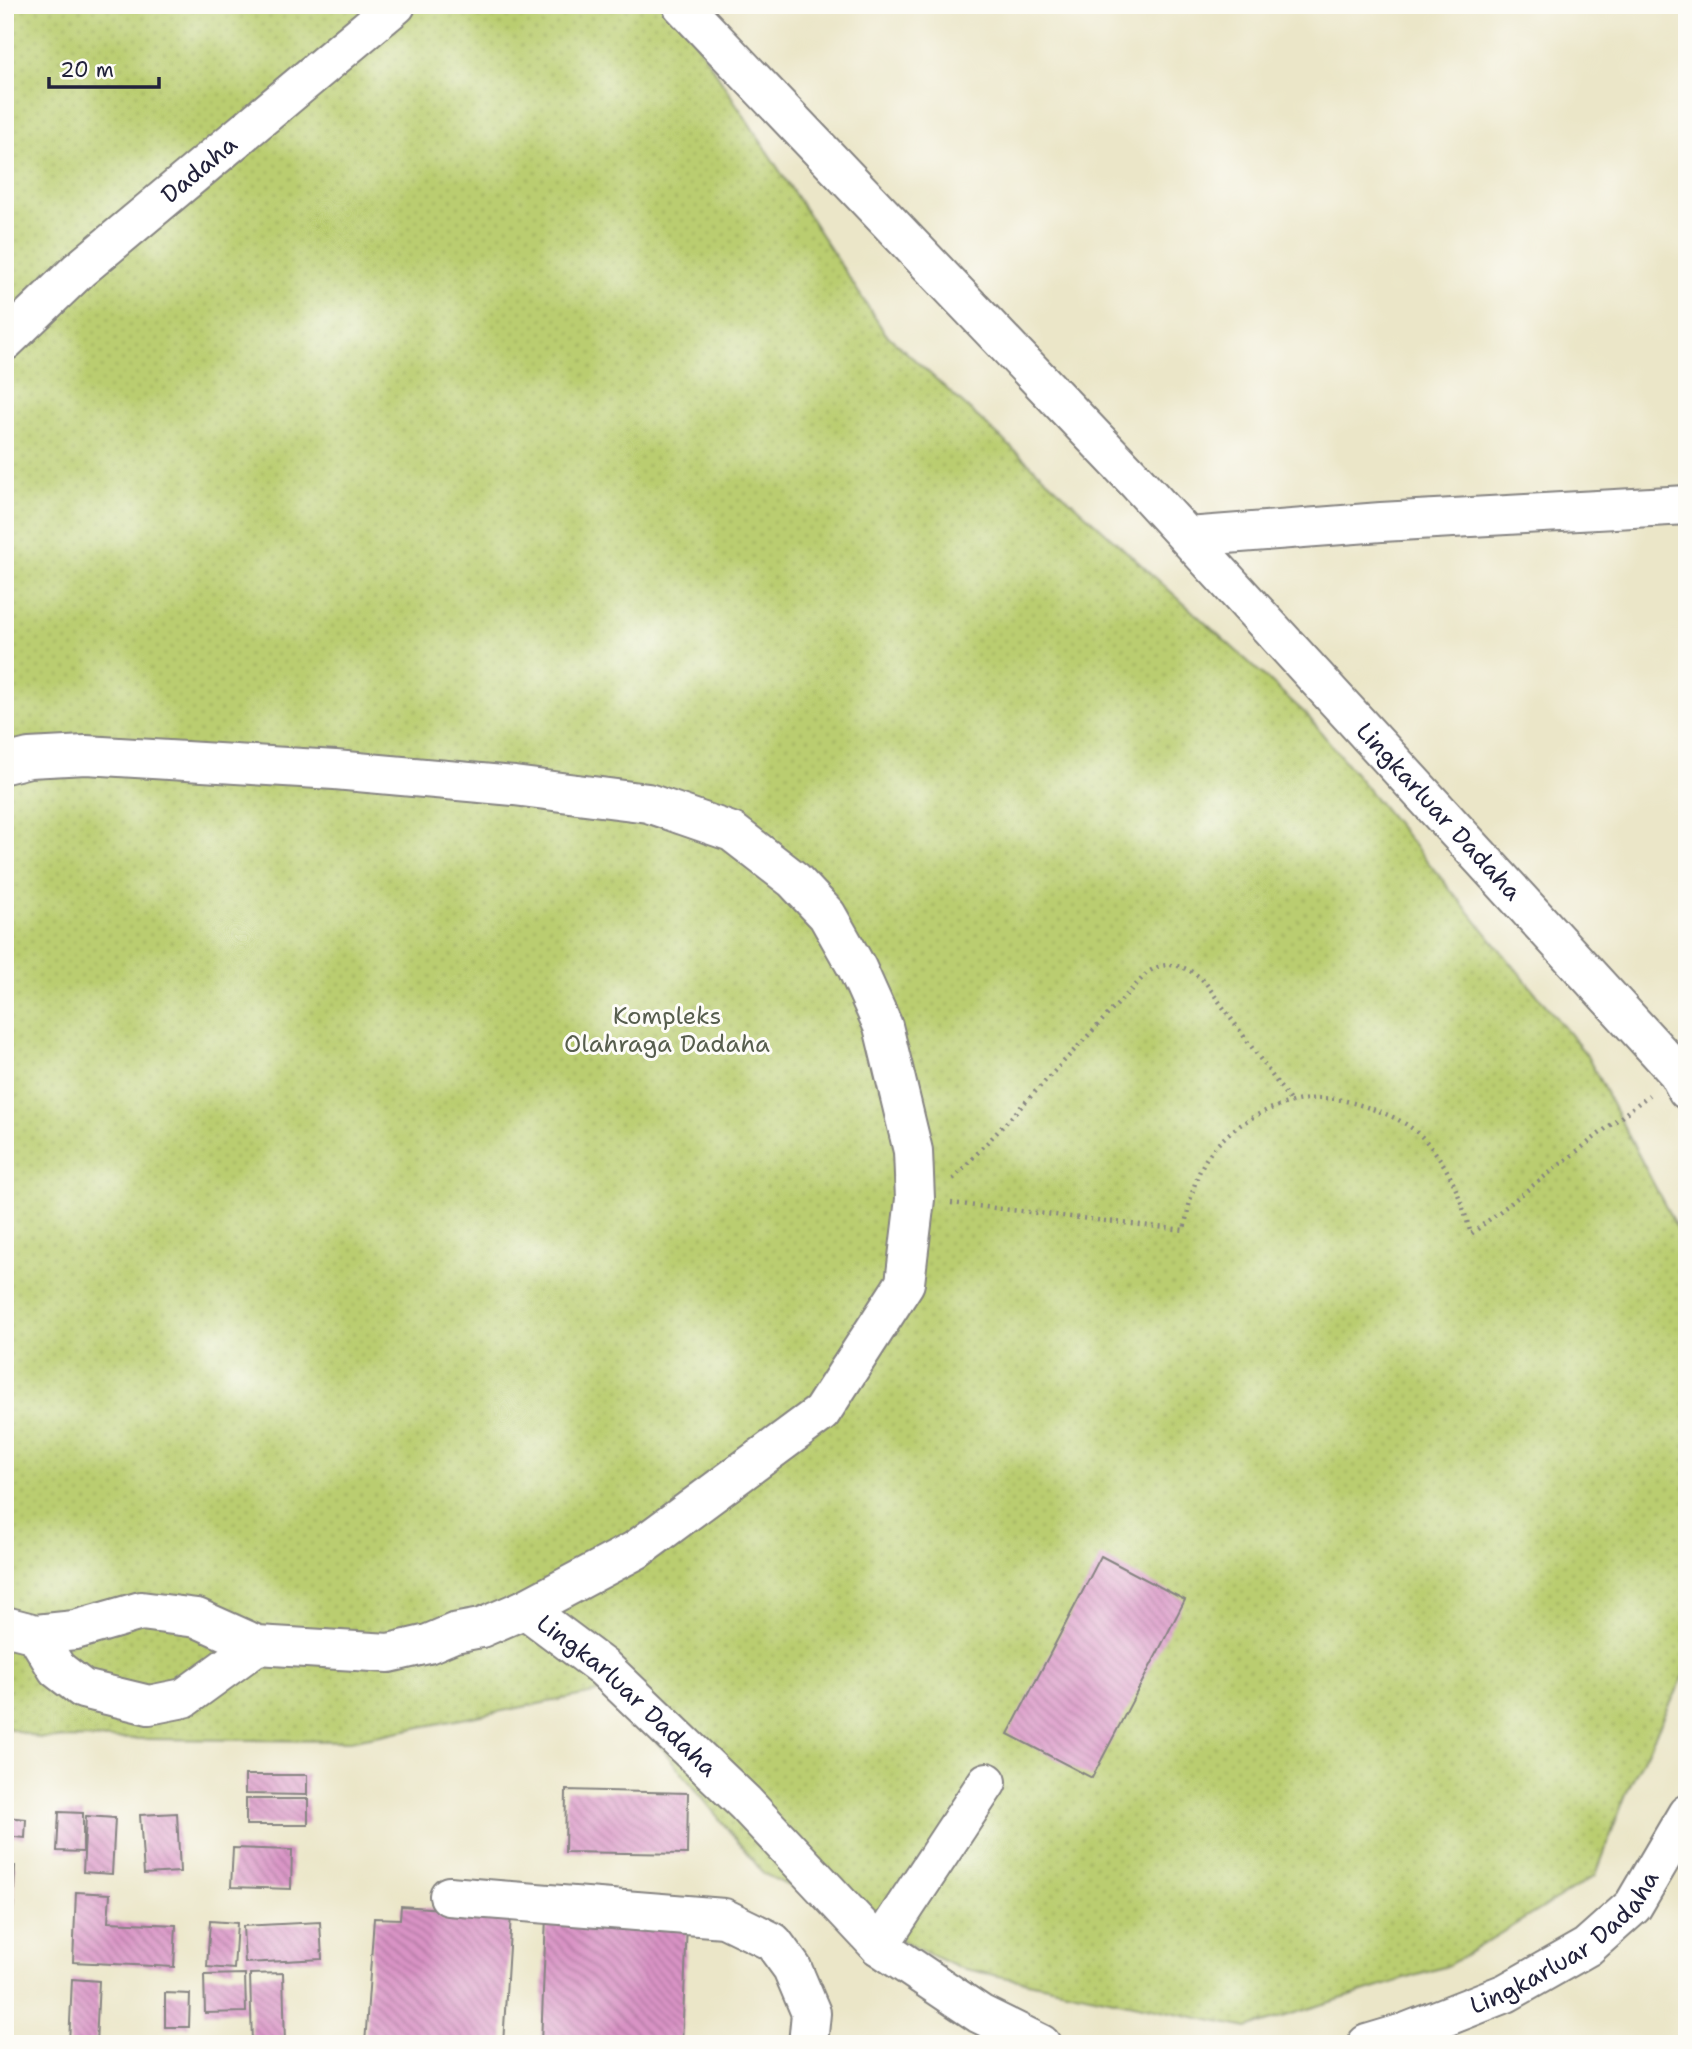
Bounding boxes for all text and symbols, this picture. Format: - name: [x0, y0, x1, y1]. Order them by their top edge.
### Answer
- scale bar: [49, 46, 159, 90]
- text: 20 m: [60, 56, 114, 84]
- street label: Dadaha: [154, 129, 244, 211]
- street label: Lingkarluar Dadaha: [1349, 716, 1528, 908]
- park label: Kompleks Olahraga Dadaha: [564, 1000, 770, 1060]
- street label: Lingkarluar Dadaha: [530, 1607, 724, 1784]
- street label: Lingkarluar Dadaha: [1465, 1865, 1666, 2022]

